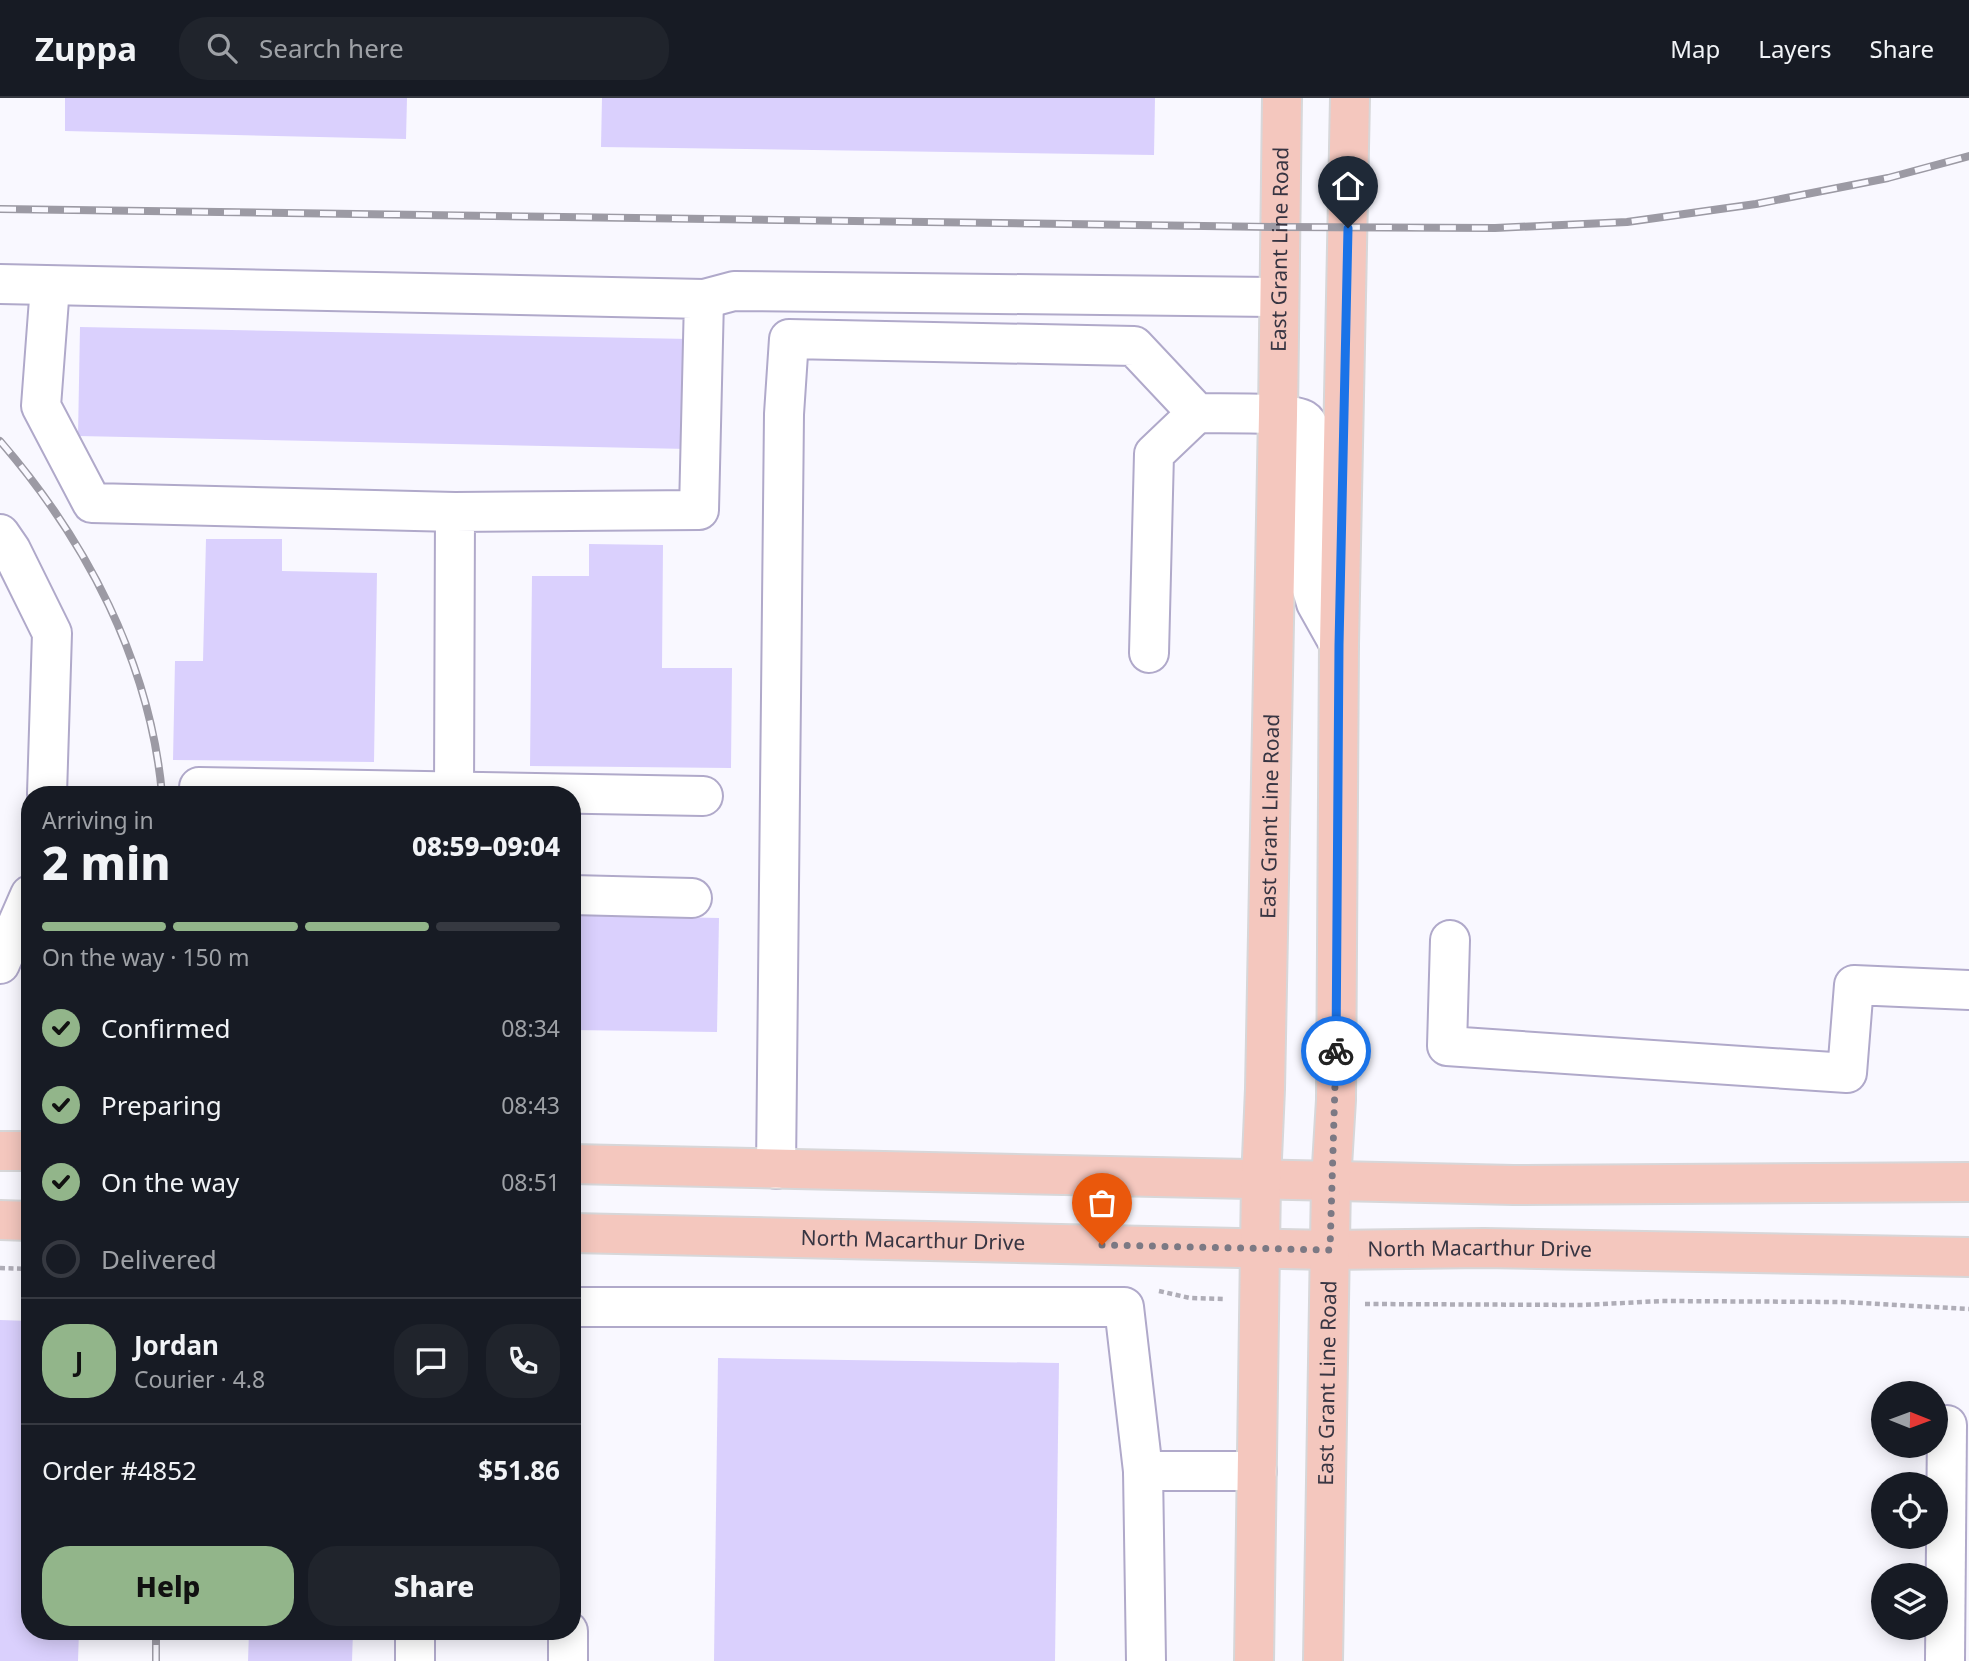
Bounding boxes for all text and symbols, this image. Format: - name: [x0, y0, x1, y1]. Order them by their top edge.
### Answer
- search box: [179, 17, 669, 80]
- text: Zuppa: [35, 26, 137, 71]
- icon: search: [203, 29, 241, 67]
- text: Search here: [259, 30, 404, 66]
- text: Map: [1670, 32, 1720, 65]
- text: Layers: [1758, 32, 1832, 65]
- text: Share: [1870, 32, 1934, 65]
- street label: East Grant Line Road: [1264, 146, 1294, 352]
- pin: [1318, 156, 1378, 228]
- icon: home: [1329, 167, 1367, 205]
- street label: East Grant Line Road: [1253, 713, 1285, 919]
- text: Arriving in: [42, 804, 154, 836]
- text: 08:59–09:04: [412, 828, 560, 864]
- text: 2 min: [42, 831, 171, 893]
- text: On the way · 150 m: [42, 941, 249, 973]
- icon: check: [42, 1009, 80, 1047]
- text: Confirmed: [101, 1010, 231, 1046]
- text: 08:34: [501, 1012, 560, 1044]
- courier: [1301, 1016, 1371, 1086]
- icon: bike: [1317, 1032, 1355, 1070]
- icon: check: [42, 1086, 80, 1124]
- text: Preparing: [101, 1087, 222, 1123]
- text: 08:43: [501, 1089, 560, 1121]
- icon: check: [42, 1163, 80, 1201]
- text: On the way: [101, 1164, 239, 1200]
- text: 08:51: [501, 1166, 560, 1198]
- pin: [1072, 1173, 1132, 1245]
- icon: bag: [1083, 1184, 1121, 1222]
- street label: North Macarthur Drive: [800, 1223, 1025, 1256]
- street label: North Macarthur Drive: [1367, 1233, 1592, 1263]
- text: Delivered: [101, 1241, 217, 1277]
- street label: East Grant Line Road: [1311, 1280, 1342, 1486]
- button: chat: [394, 1324, 468, 1398]
- button: phone: [486, 1324, 560, 1398]
- text: Jordan: [134, 1327, 219, 1363]
- text: J: [75, 1343, 83, 1379]
- text: Courier · 4.8: [134, 1363, 265, 1395]
- north arrow: [1871, 1381, 1948, 1458]
- map controls: [1871, 1381, 1948, 1640]
- text: Order #4852: [42, 1452, 197, 1488]
- text: $51.86: [478, 1452, 560, 1488]
- button: locate: [1871, 1472, 1948, 1549]
- button: Help: [42, 1546, 294, 1626]
- button: Share: [308, 1546, 560, 1626]
- button: layers: [1871, 1563, 1948, 1640]

